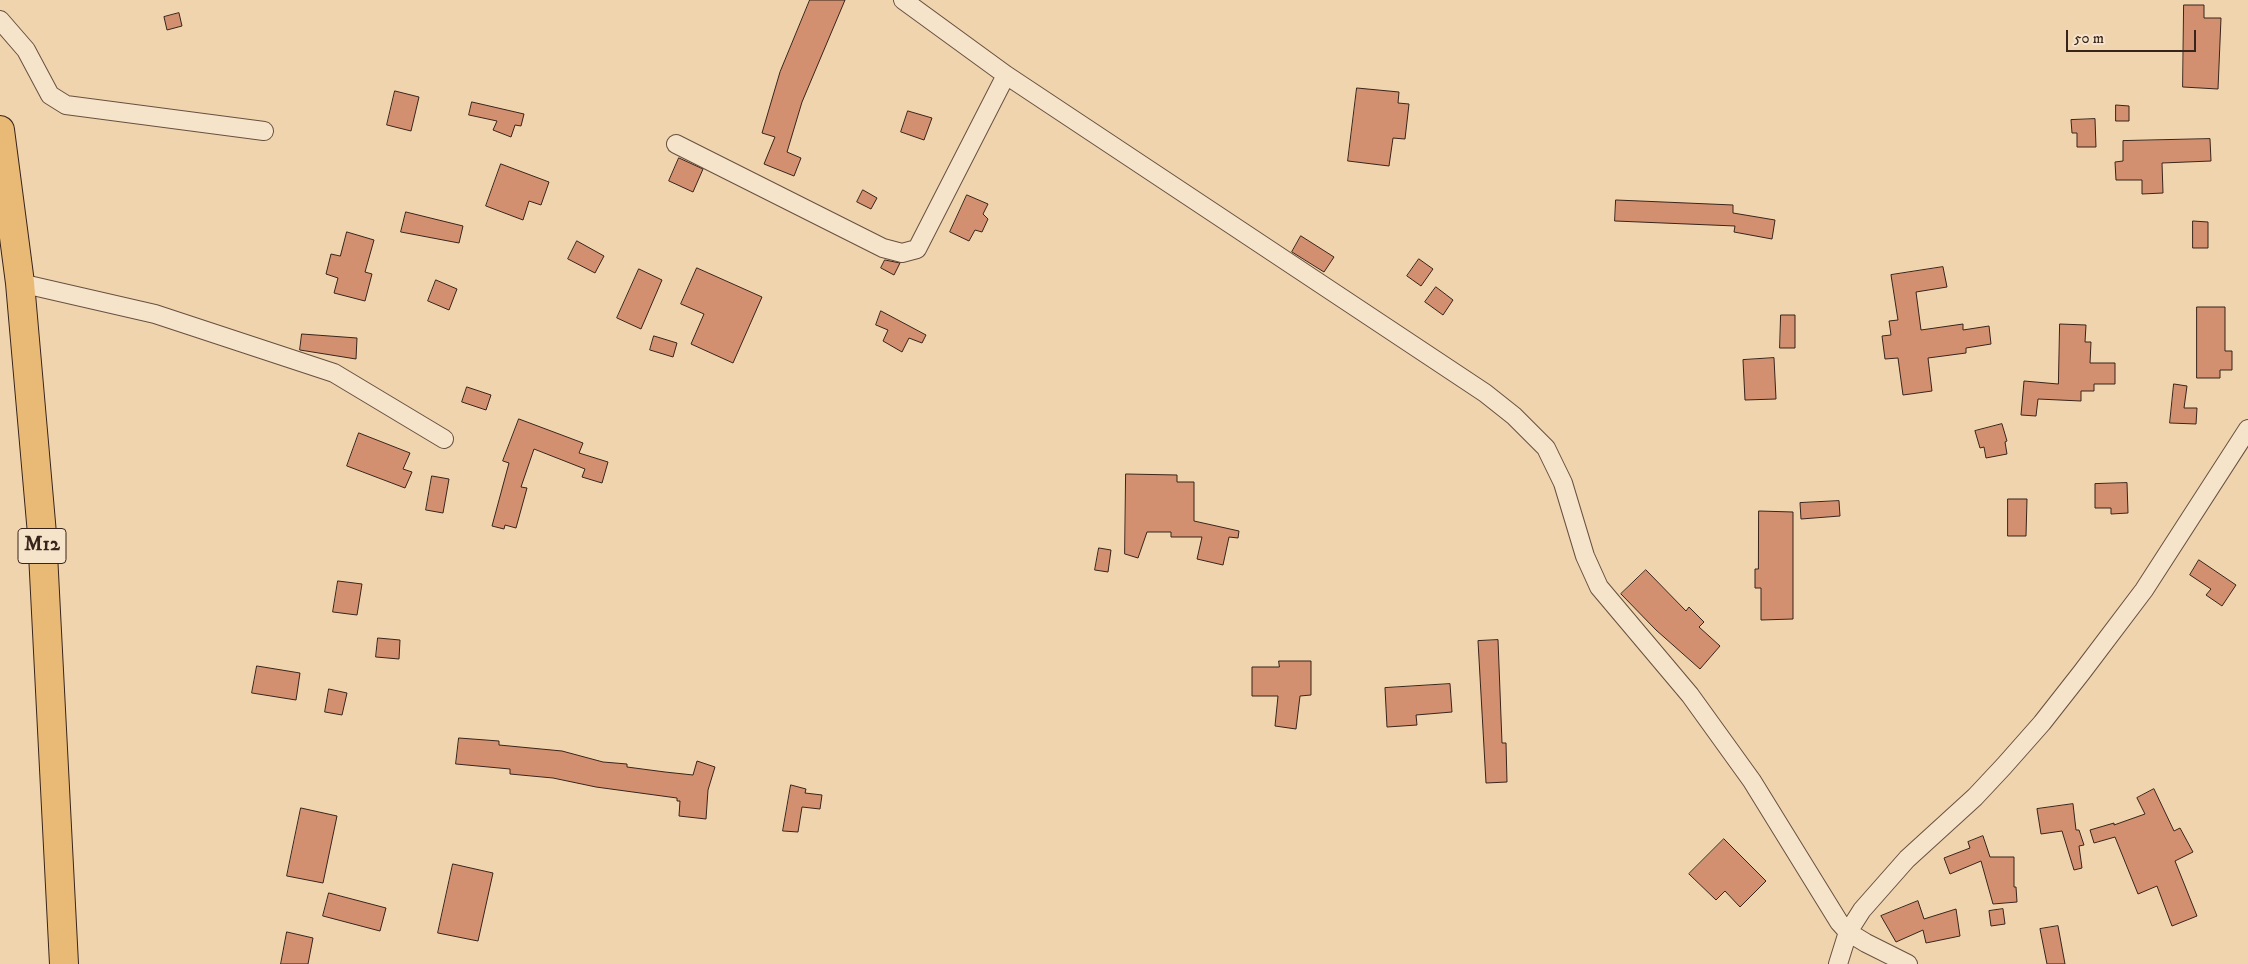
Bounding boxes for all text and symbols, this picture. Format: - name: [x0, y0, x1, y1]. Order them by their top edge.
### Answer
- scale bar: [2068, 20, 2198, 52]
- text: 50 m: [2074, 29, 2104, 48]
- road number: M12: [18, 528, 66, 564]

